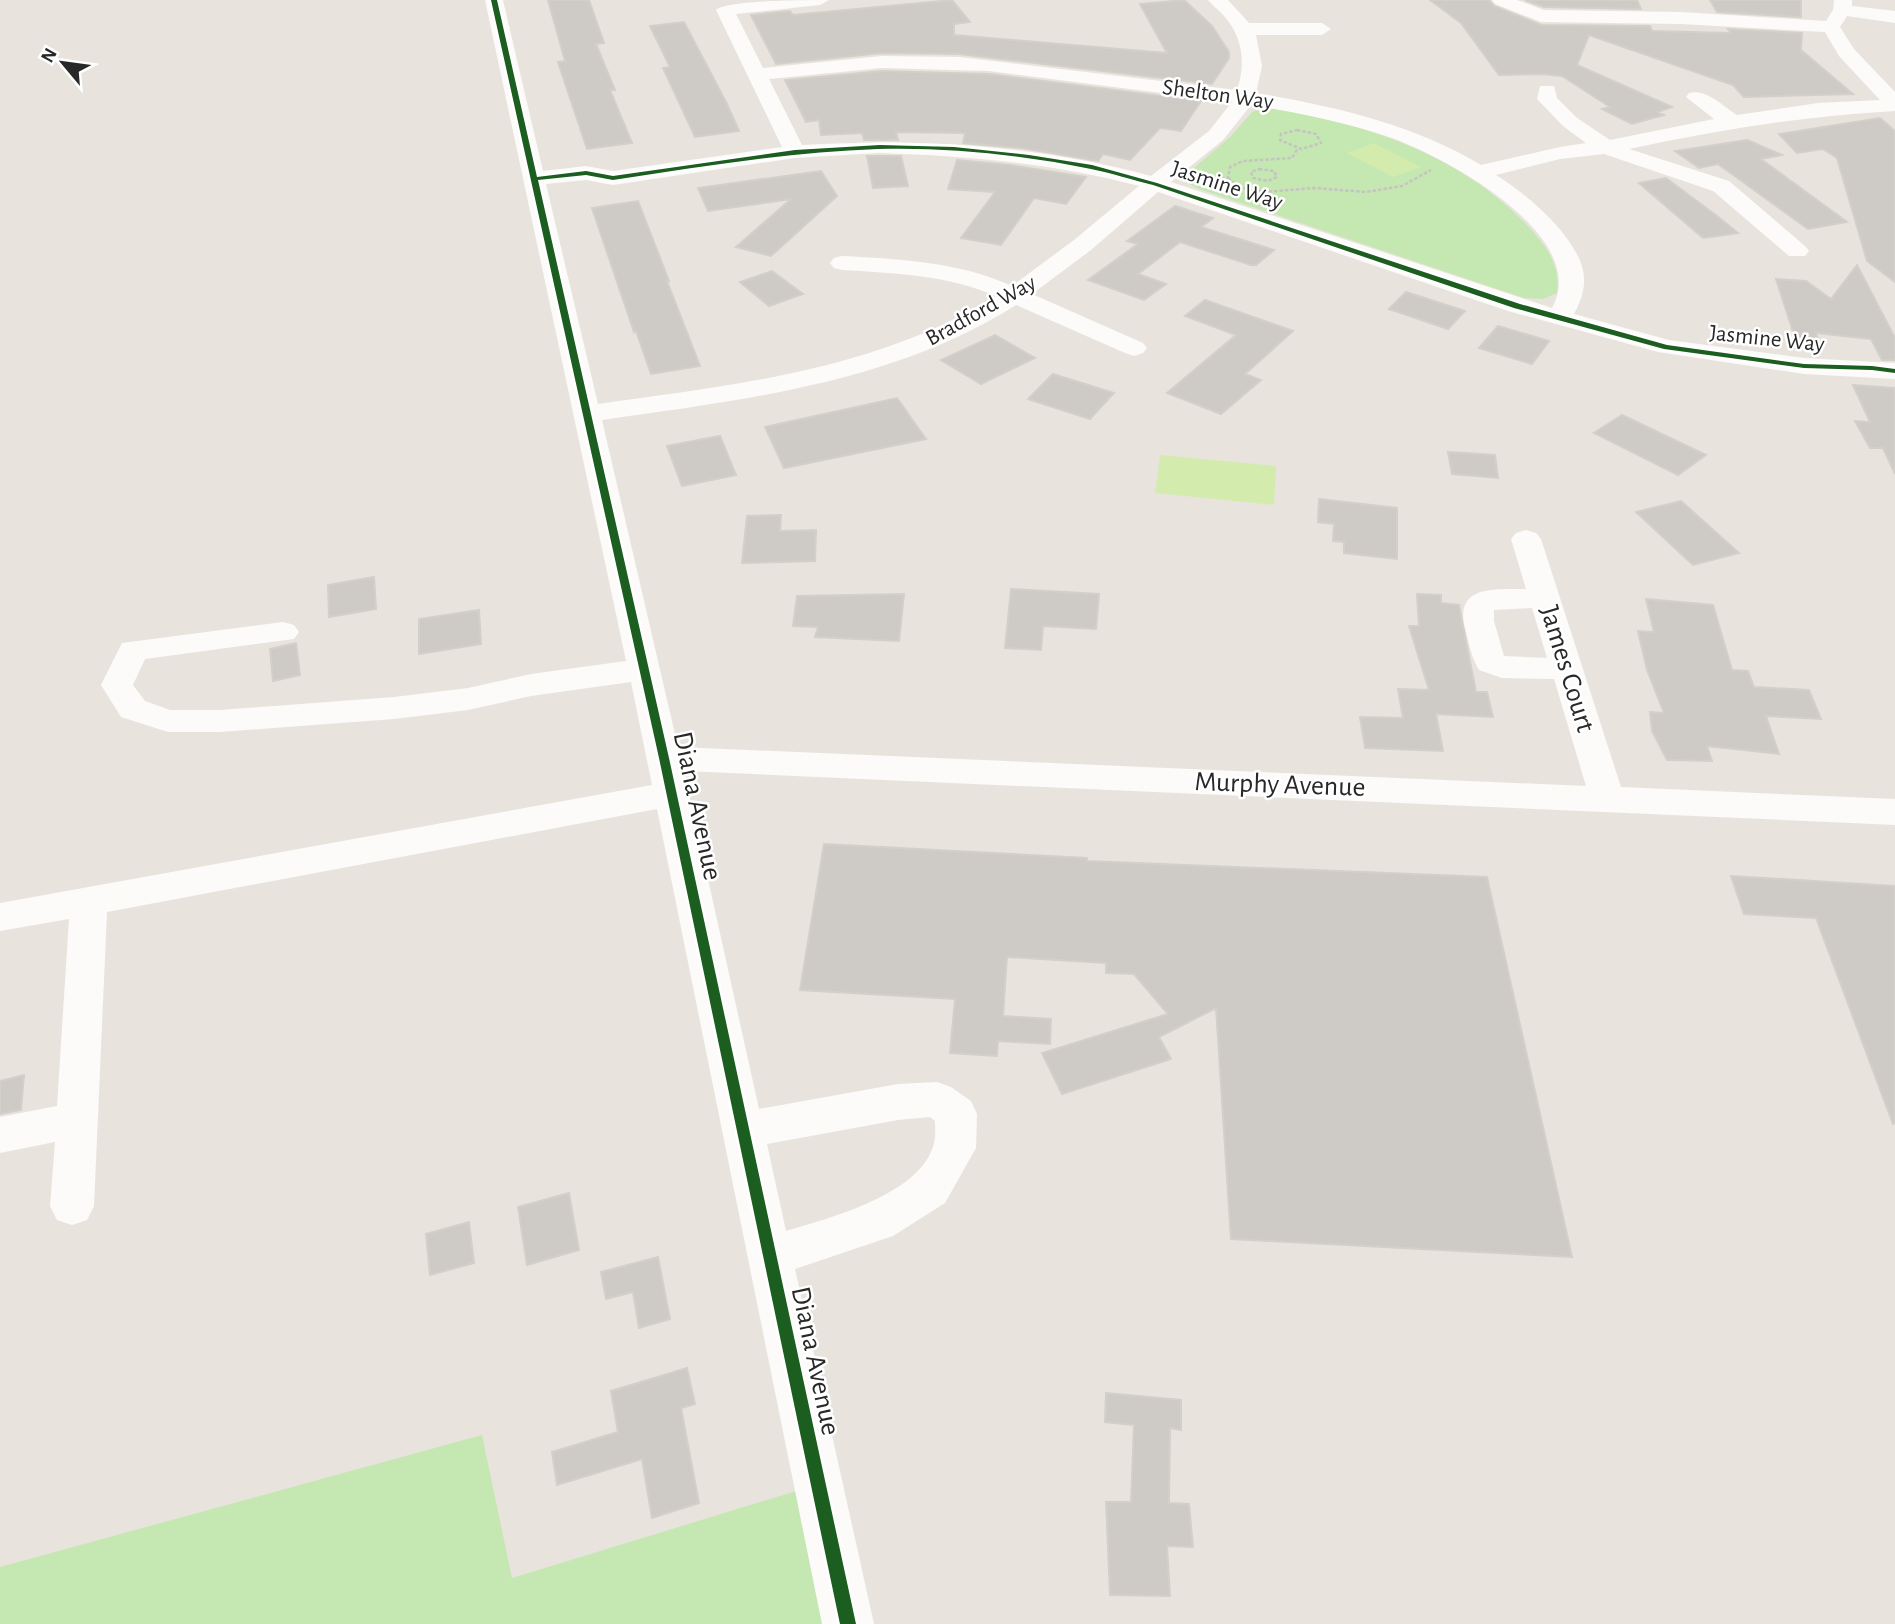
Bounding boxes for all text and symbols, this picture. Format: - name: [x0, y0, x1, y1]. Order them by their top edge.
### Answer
- north arrow: [28, 28, 98, 98]
- text: N: [38, 45, 61, 66]
- street label: Shelton Way: [1161, 76, 1275, 114]
- street label: Jasmine Way: [1169, 157, 1286, 215]
- street label: Bradford Way: [922, 271, 1040, 351]
- street label: Jasmine Way: [1708, 322, 1826, 356]
- street label: James Court: [1534, 602, 1600, 736]
- street label: Diana Avenue: [668, 729, 726, 883]
- street label: Murphy Avenue: [1194, 768, 1366, 802]
- street label: Diana Avenue: [786, 1284, 844, 1438]

